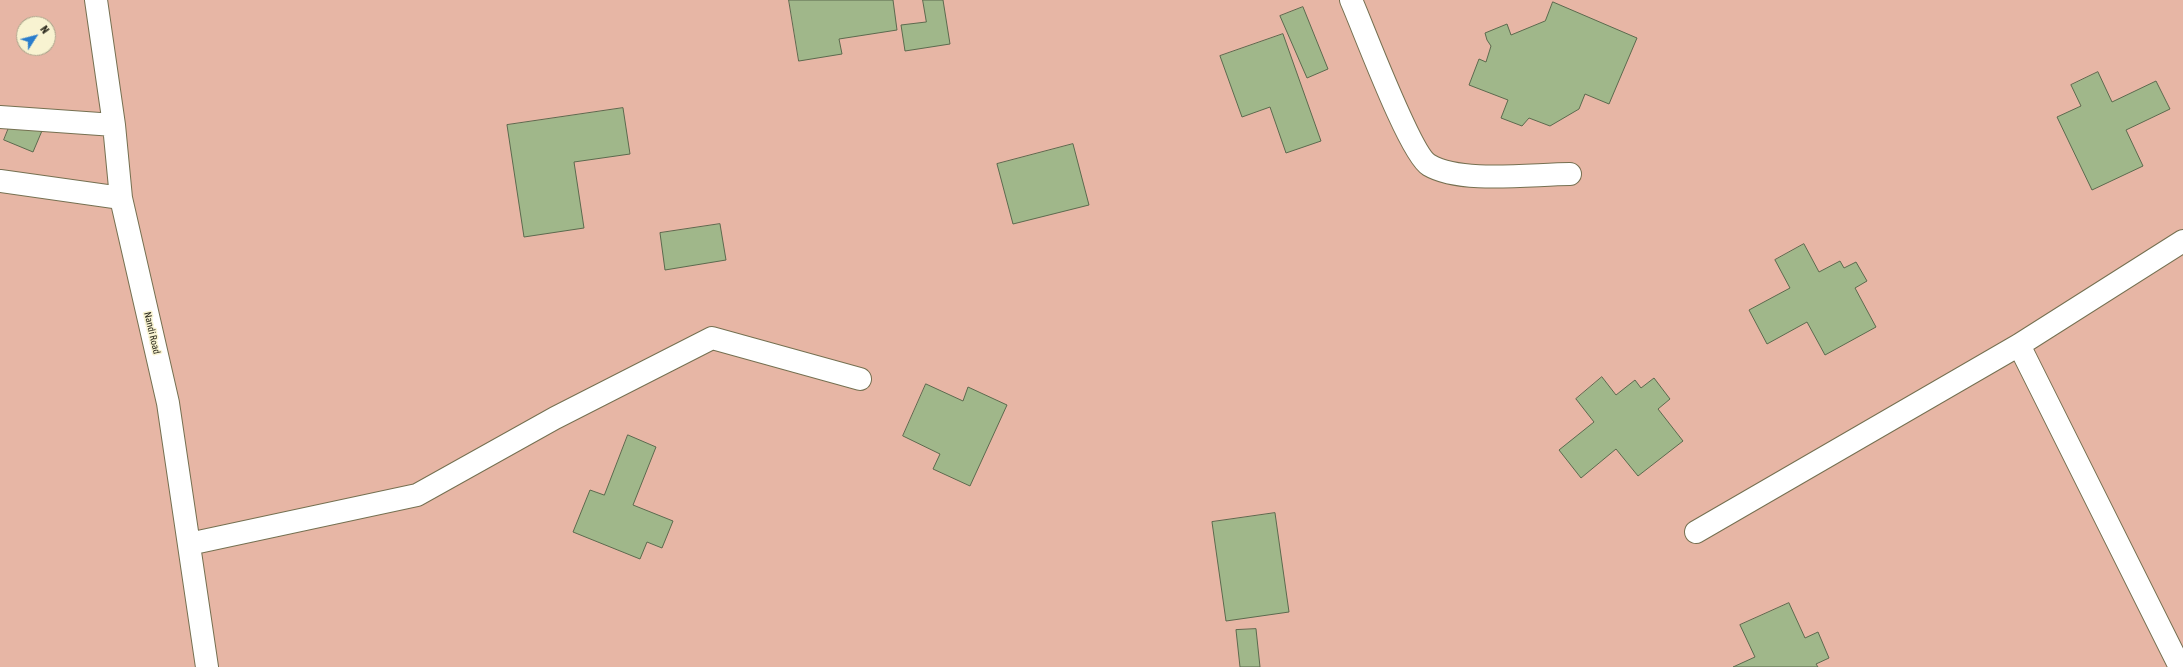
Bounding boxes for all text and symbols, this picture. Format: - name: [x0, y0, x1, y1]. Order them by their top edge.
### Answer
- north arrow: [16, 16, 56, 56]
- text: N: [38, 23, 52, 36]
- street label: Nandi Road: [141, 311, 163, 355]

